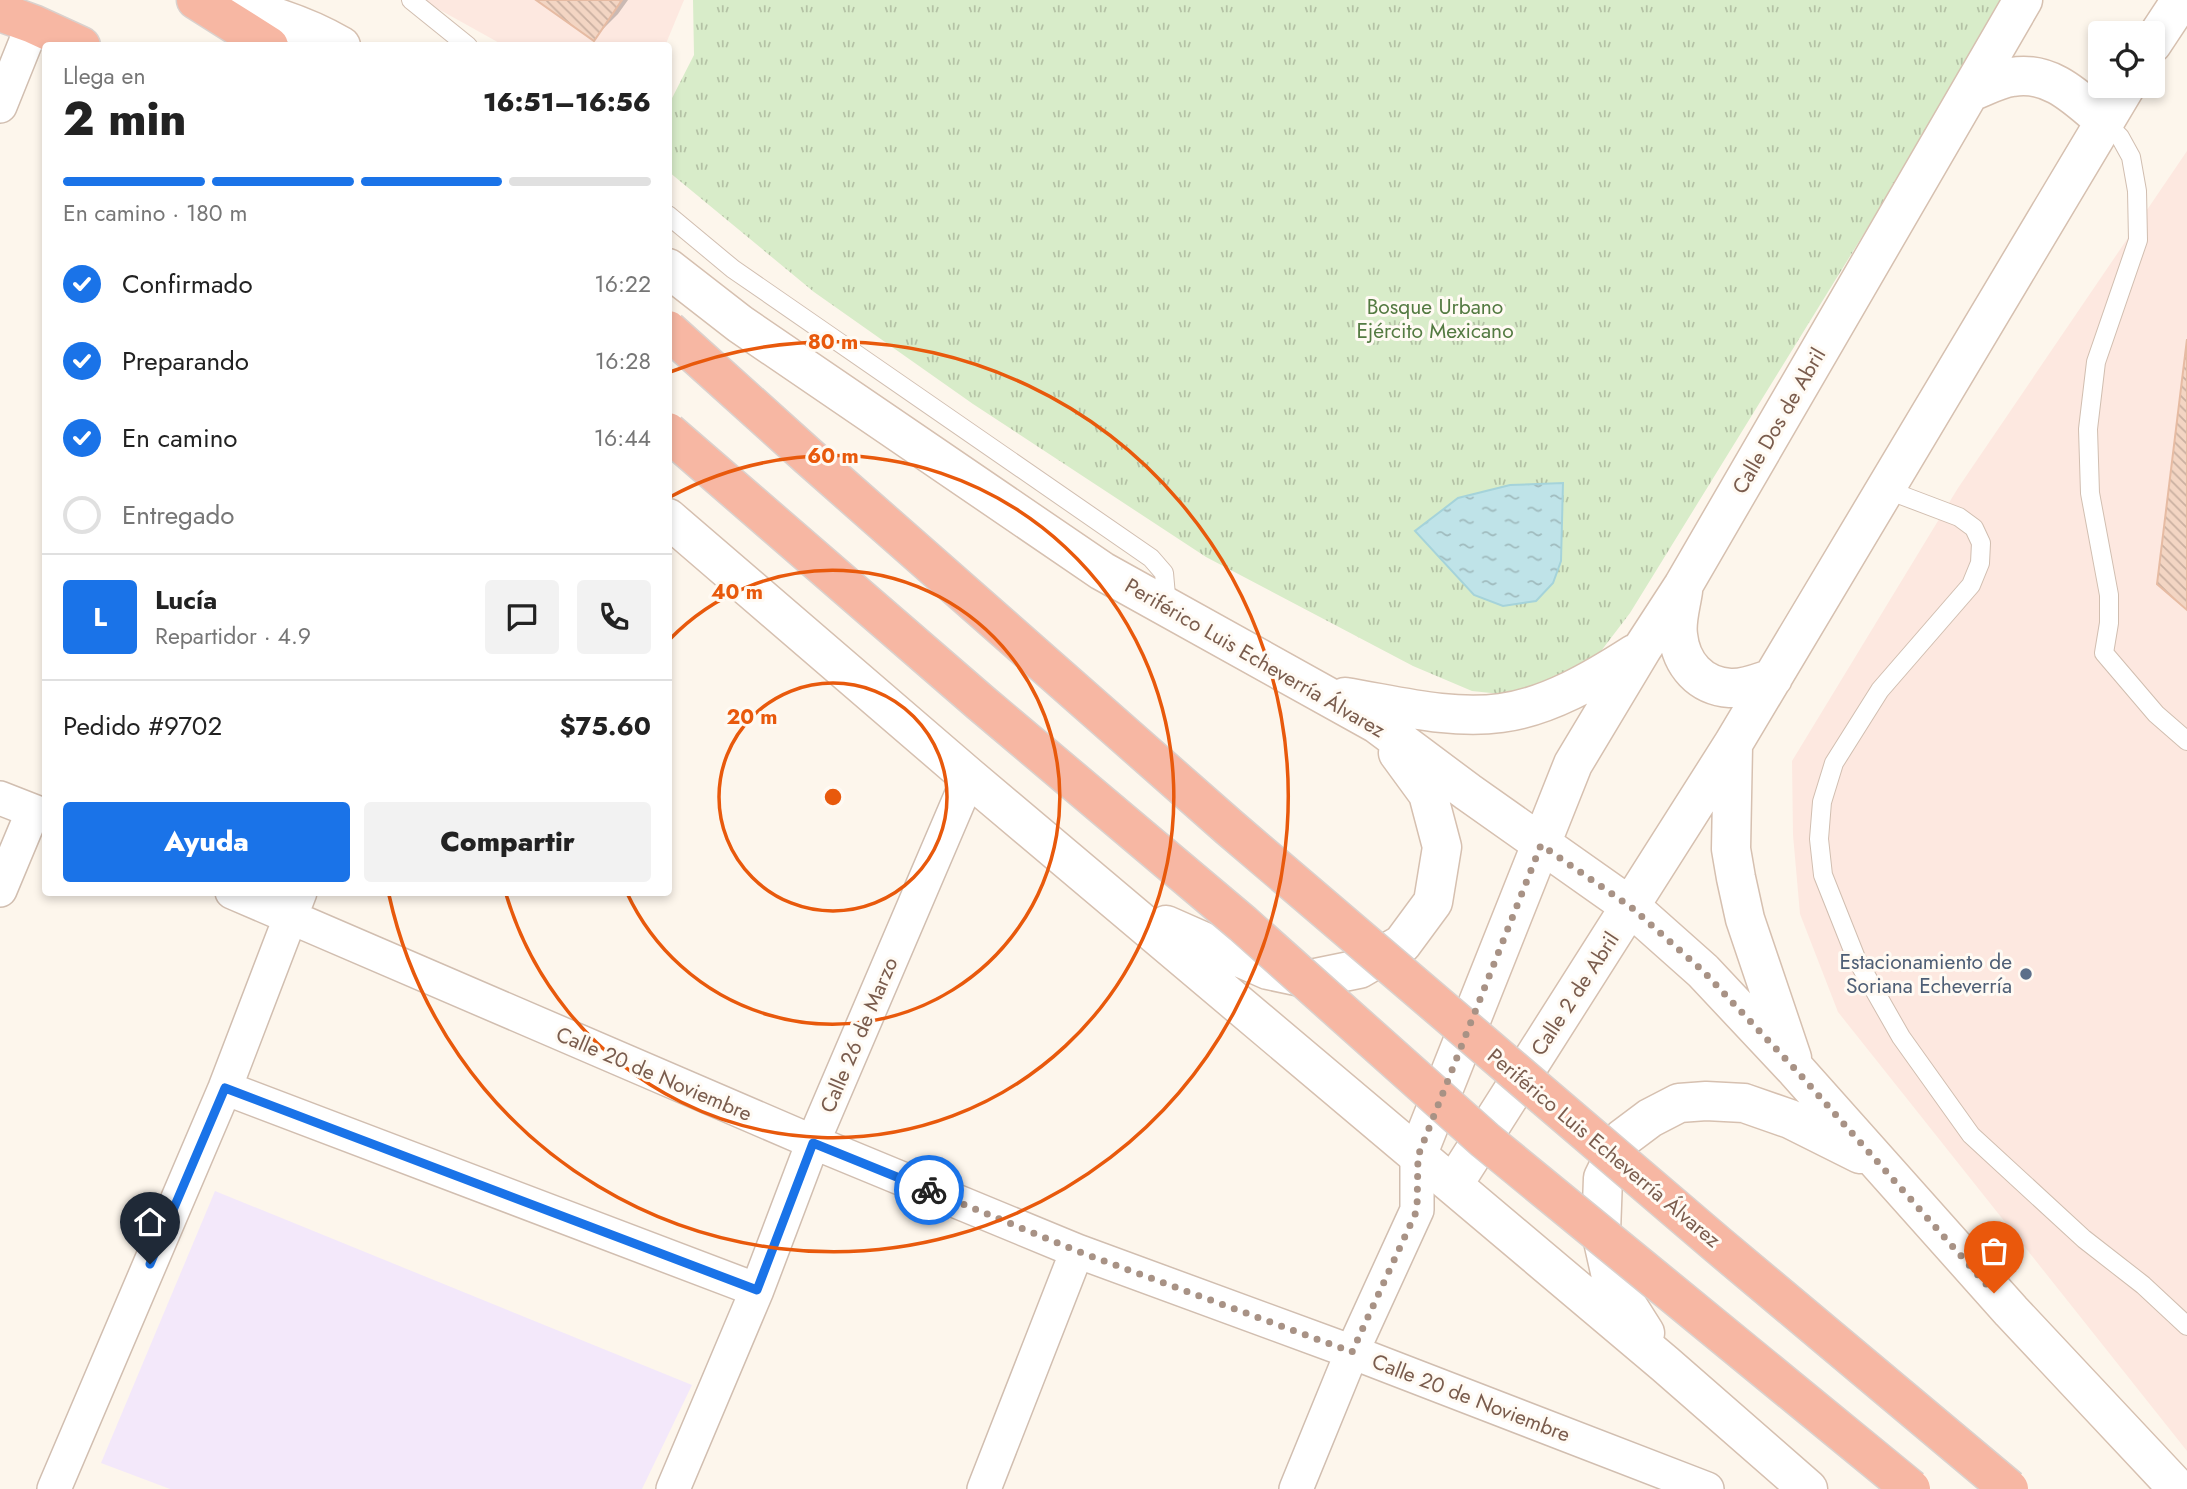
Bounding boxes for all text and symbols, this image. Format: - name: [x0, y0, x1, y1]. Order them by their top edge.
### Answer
- map controls: [2088, 21, 2165, 98]
- button: locate: [2088, 21, 2165, 98]
- text: Llega en: [63, 59, 145, 93]
- text: 16:51–16:56: [483, 83, 651, 121]
- text: 2 min: [63, 86, 187, 152]
- text: En camino · 180 m: [63, 196, 247, 230]
- icon: check: [63, 265, 101, 303]
- text: Confirmado: [122, 265, 253, 303]
- text: 16:22: [594, 267, 651, 301]
- park label: Bosque Urbano Ejército Mexicano: [1356, 292, 1514, 346]
- text: 80 m: [808, 327, 858, 357]
- icon: check: [63, 342, 101, 380]
- text: Preparando: [122, 342, 249, 380]
- street label: Calle Dos de Abril: [1725, 342, 1833, 500]
- text: 16:28: [595, 344, 651, 378]
- icon: check: [63, 419, 101, 457]
- text: En camino: [122, 419, 238, 457]
- text: 16:44: [594, 421, 651, 455]
- text: 60 m: [807, 441, 859, 471]
- text: Entregado: [122, 496, 234, 534]
- street label: Periférico Luis Echeverría Álvarez: [1119, 571, 1391, 745]
- text: 40 m: [711, 577, 763, 607]
- button: chat: [485, 580, 559, 654]
- button: phone: [577, 580, 651, 654]
- text: Lucía: [155, 581, 217, 619]
- text: L: [93, 598, 107, 636]
- text: Repartidor · 4.9: [155, 619, 311, 653]
- text: 20 m: [726, 702, 778, 732]
- text: Pedido #9702: [63, 707, 222, 745]
- text: $75.60: [559, 707, 651, 745]
- centre of rings: [821, 785, 845, 809]
- button: Ayuda: [63, 802, 350, 882]
- button: Compartir: [364, 802, 651, 882]
- street label: Calle 2 de Abril: [1524, 926, 1626, 1062]
- place label: Estacionamiento de Soriana Echeverría: [1839, 947, 2012, 1001]
- street label: Calle 26 de Marzo: [813, 953, 905, 1117]
- marker: Estacionamiento de Soriana Echeverría: [2018, 966, 2034, 982]
- street label: Calle 20 de Noviembre: [551, 1019, 757, 1129]
- street label: Periférico Luis Echeverría Álvarez: [1481, 1041, 1727, 1255]
- courier: [894, 1155, 964, 1225]
- icon: bike: [910, 1171, 948, 1209]
- pin: [120, 1192, 180, 1264]
- icon: home: [131, 1203, 169, 1241]
- pin: [1964, 1221, 2024, 1293]
- icon: bag: [1975, 1232, 2013, 1270]
- street label: Calle 20 de Noviembre: [1368, 1346, 1575, 1450]

